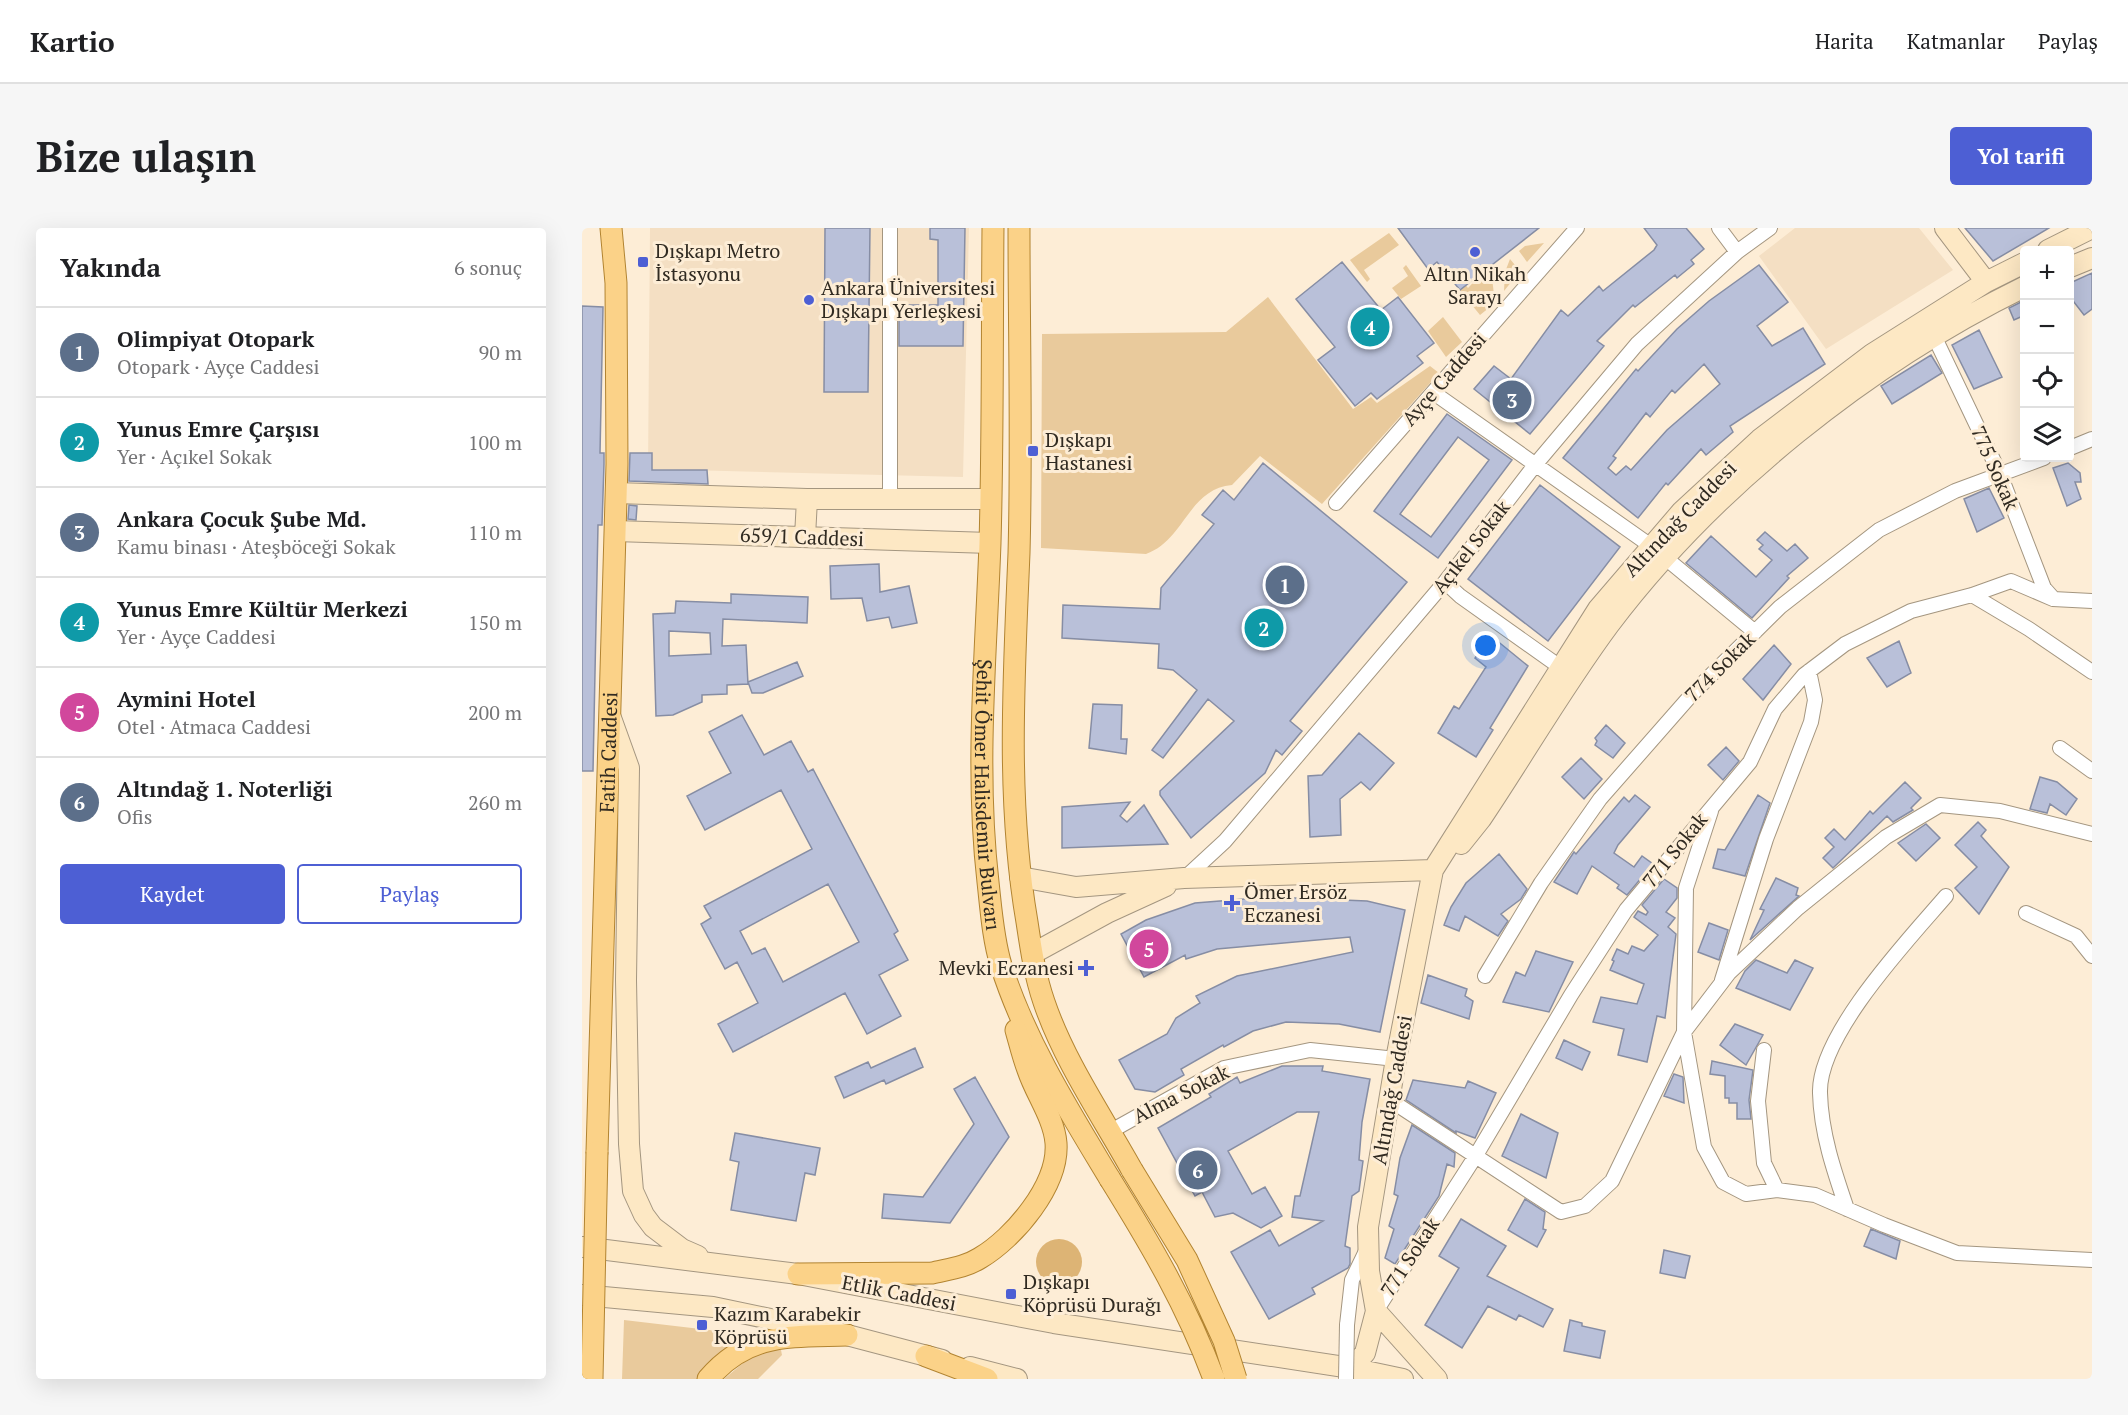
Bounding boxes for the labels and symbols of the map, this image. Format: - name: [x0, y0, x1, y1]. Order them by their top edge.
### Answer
- place label: Dışkapı Metro İstasyonu: [655, 237, 780, 287]
- marker: Altın Nikah Sarayı: [1468, 245, 1482, 259]
- marker: Dışkapı Metro İstasyonu: [636, 255, 650, 269]
- place label: Altın Nikah Sarayı: [1424, 260, 1527, 310]
- place label: Ankara Üniversitesi Dışkapı Yerleşkesi: [821, 274, 995, 324]
- marker: Ankara Üniversitesi Dışkapı Yerleşkesi: [802, 293, 816, 307]
- pin: 4: [1350, 304, 1390, 350]
- street label: Ayçe Caddesi: [1395, 326, 1492, 431]
- pin: 3: [1492, 378, 1532, 423]
- street label: 775 Sokak: [1965, 421, 2026, 515]
- place label: Dışkapı Hastanesi: [1045, 426, 1132, 476]
- marker: Dışkapı Hastanesi: [1026, 444, 1040, 458]
- street label: Altındağ Caddesi: [1617, 455, 1742, 583]
- street label: Açıkel Sokak: [1426, 494, 1516, 599]
- street label: 659/1 Caddesi: [739, 521, 865, 552]
- pin: 1: [1266, 562, 1304, 608]
- pin: 2: [1244, 606, 1284, 650]
- street label: 774 Sokak: [1679, 625, 1761, 708]
- your location: [1471, 631, 1500, 660]
- street label: Şehit Ömer Halisdemir Bulvarı: [969, 658, 1007, 932]
- street label: Fatih Caddesi: [593, 691, 623, 813]
- street label: 771 Sokak: [1636, 806, 1714, 893]
- place label: Ömer Ersöz Eczanesi: [1244, 878, 1347, 928]
- marker: Ömer Ersöz Eczanesi: [1225, 896, 1239, 910]
- pin: 5: [1130, 926, 1168, 972]
- place label: Mevki Eczanesi: [939, 954, 1074, 981]
- marker: Mevki Eczanesi: [1079, 961, 1093, 975]
- street label: Altındağ Caddesi: [1365, 1013, 1418, 1167]
- street label: Alma Sokak: [1128, 1058, 1234, 1129]
- pin: 6: [1178, 1148, 1218, 1192]
- street label: 771 Sokak: [1374, 1211, 1446, 1302]
- street label: Etlik Caddesi: [839, 1268, 959, 1317]
- place label: Dışkapı Köprüsü Durağı: [1023, 1268, 1161, 1318]
- marker: Dışkapı Köprüsü Durağı: [1004, 1287, 1018, 1301]
- place label: Kazım Karabekir Köprüsü: [714, 1300, 861, 1350]
- marker: Kazım Karabekir Köprüsü: [695, 1318, 709, 1332]

